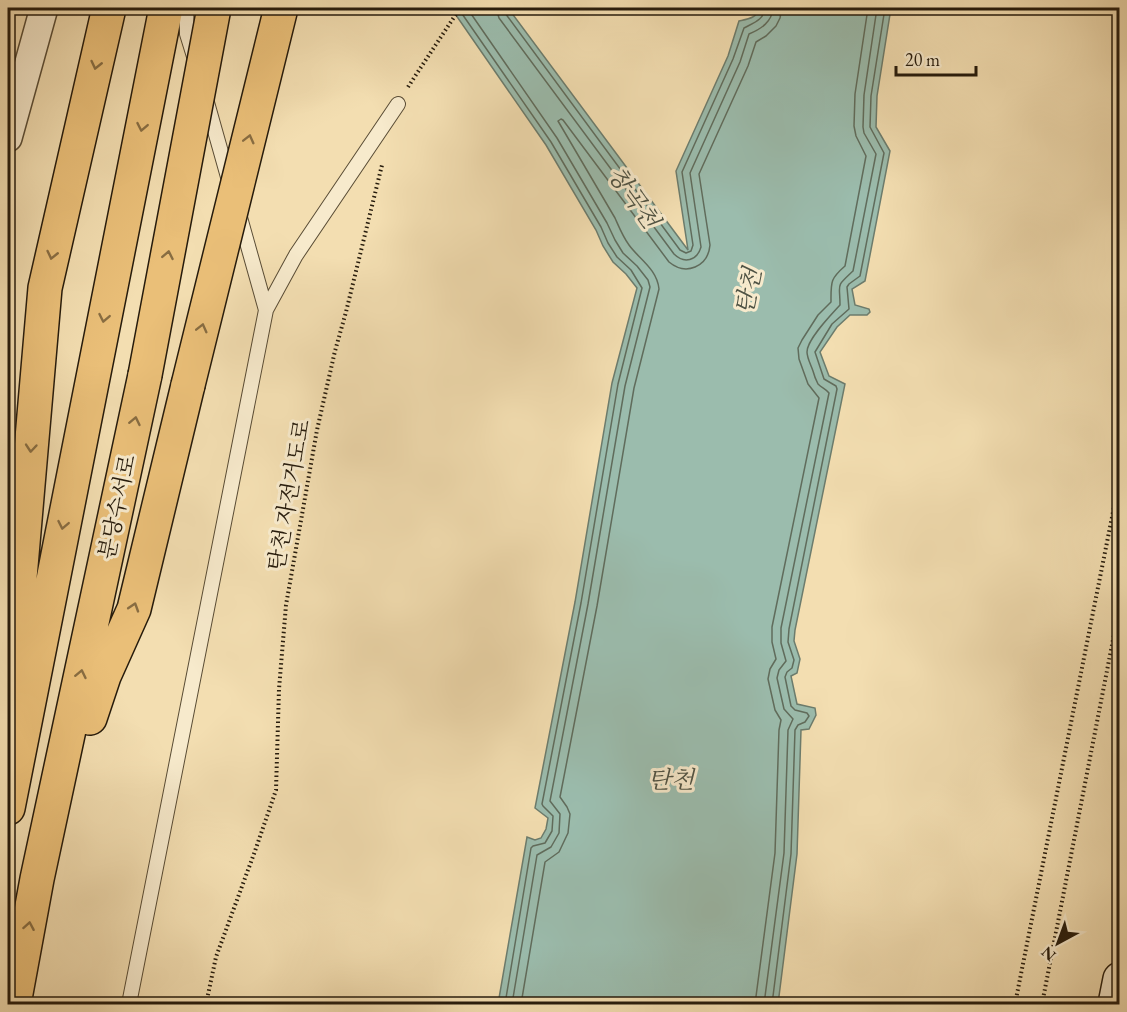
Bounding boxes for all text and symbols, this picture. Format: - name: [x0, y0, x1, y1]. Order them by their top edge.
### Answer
- scale bar: [896, 39, 976, 77]
- text: 20 m: [905, 48, 940, 71]
- one-way arrow: [90, 59, 103, 69]
- one-way arrow: [136, 121, 149, 131]
- one-way arrow: [241, 134, 254, 144]
- water label: 창곡천: [601, 160, 668, 236]
- one-way arrow: [47, 249, 60, 259]
- one-way arrow: [161, 251, 173, 260]
- water label: 탄천: [728, 263, 768, 317]
- one-way arrow: [98, 313, 111, 323]
- one-way arrow: [194, 323, 207, 333]
- one-way arrow: [128, 417, 141, 427]
- street label: 탄천 자전거도로: [261, 417, 317, 573]
- one-way arrow: [25, 444, 38, 453]
- street label: 분당수서로: [92, 452, 142, 562]
- one-way arrow: [57, 519, 70, 529]
- one-way arrow: [126, 602, 139, 613]
- one-way arrow: [74, 669, 87, 679]
- water label: 탄천: [648, 764, 696, 795]
- north arrow: [1028, 913, 1088, 973]
- one-way arrow: [22, 922, 35, 932]
- text: N: [1037, 942, 1060, 966]

